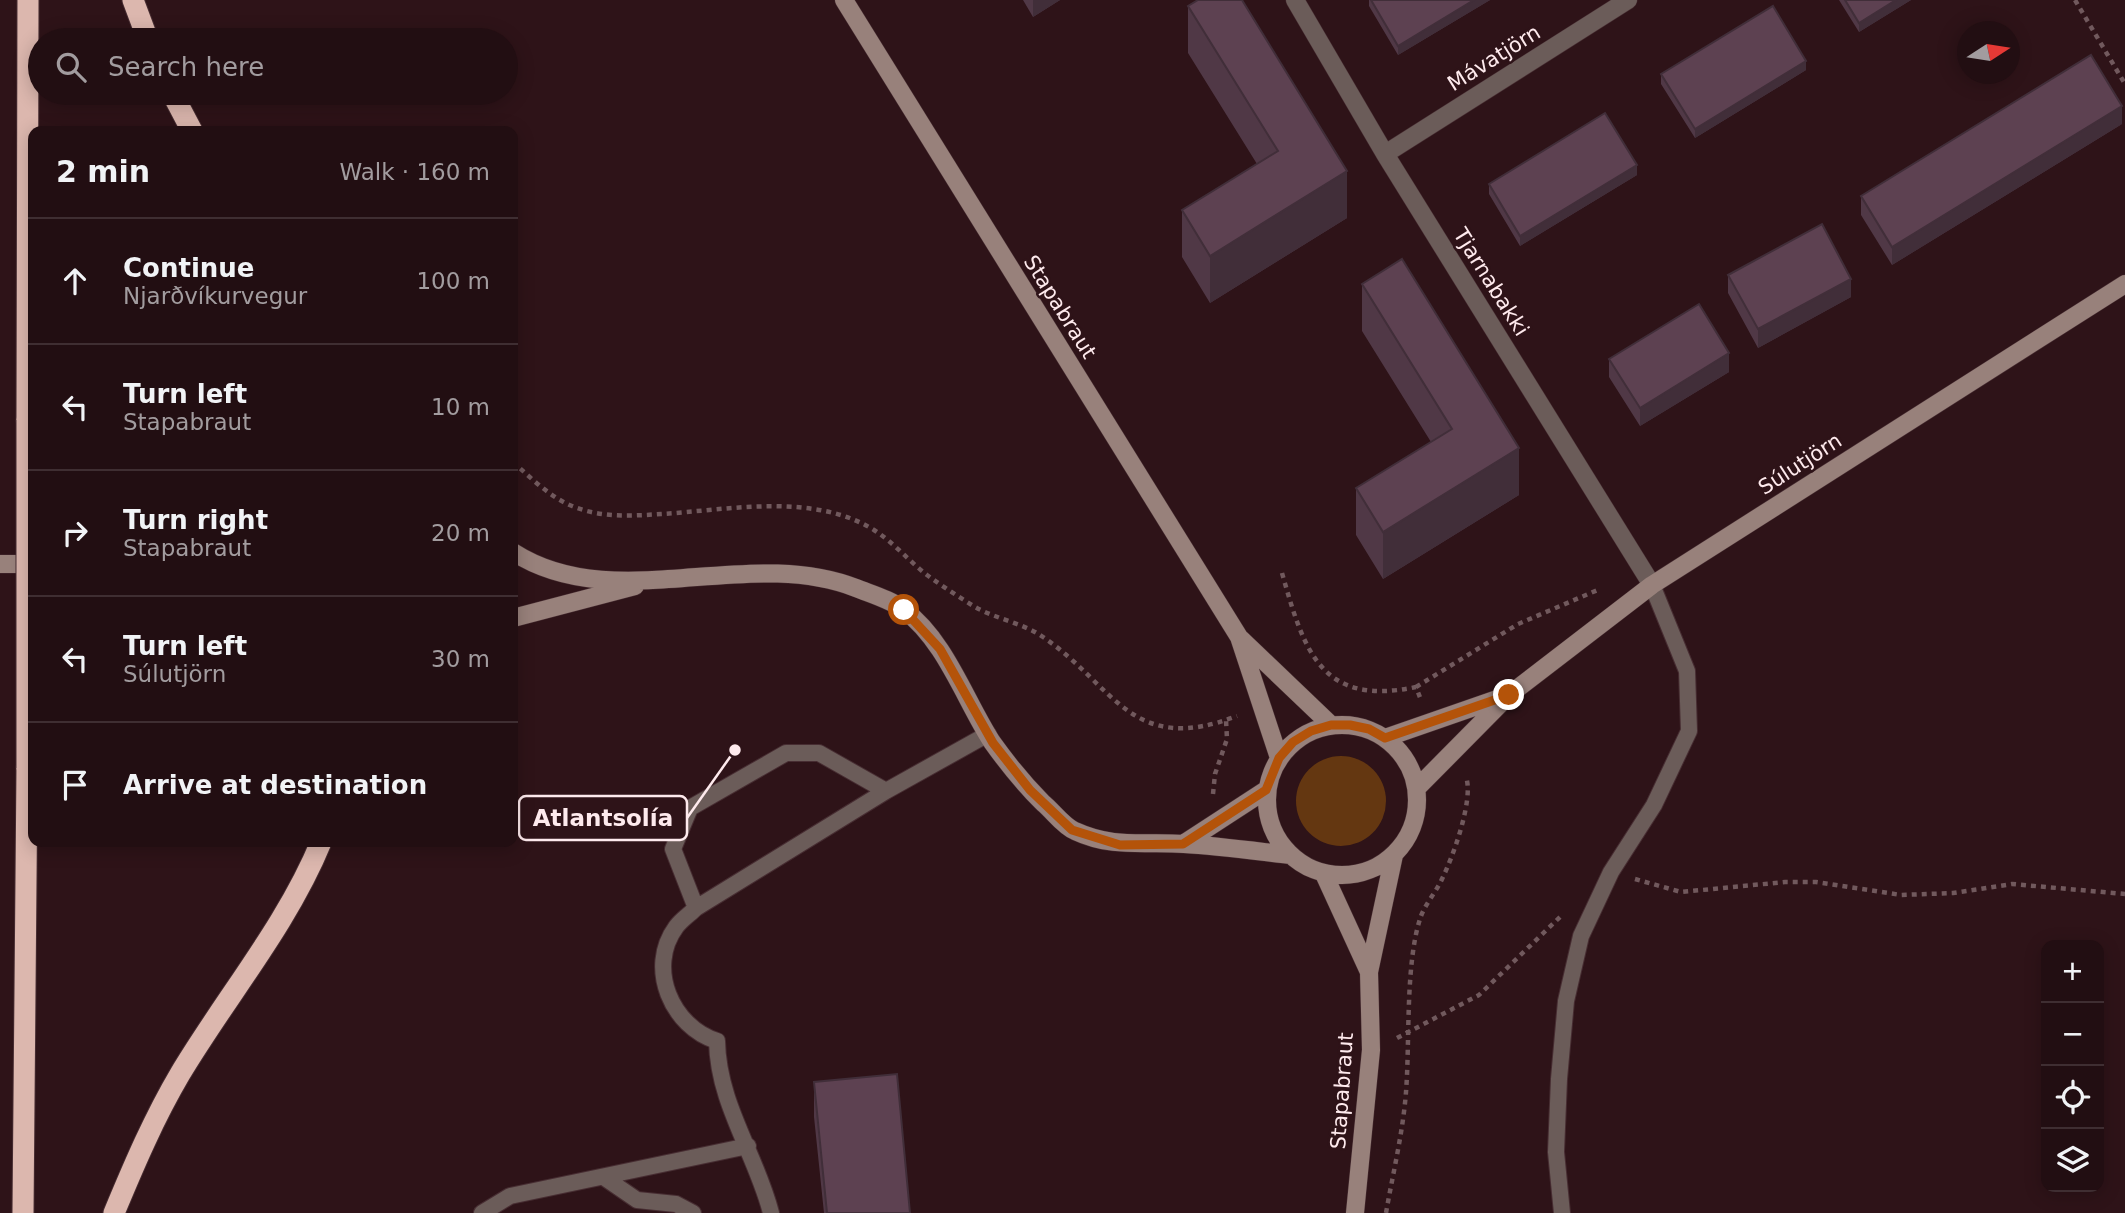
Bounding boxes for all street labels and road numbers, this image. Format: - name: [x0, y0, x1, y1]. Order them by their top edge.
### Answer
- street label: Mávatjörn: [1443, 20, 1545, 96]
- street label: Tjarnabakki: [1448, 223, 1534, 340]
- street label: Stapabraut: [1019, 251, 1101, 363]
- street label: Súlutjörn: [1754, 428, 1846, 500]
- street label: Stapabraut: [1326, 1032, 1358, 1150]

